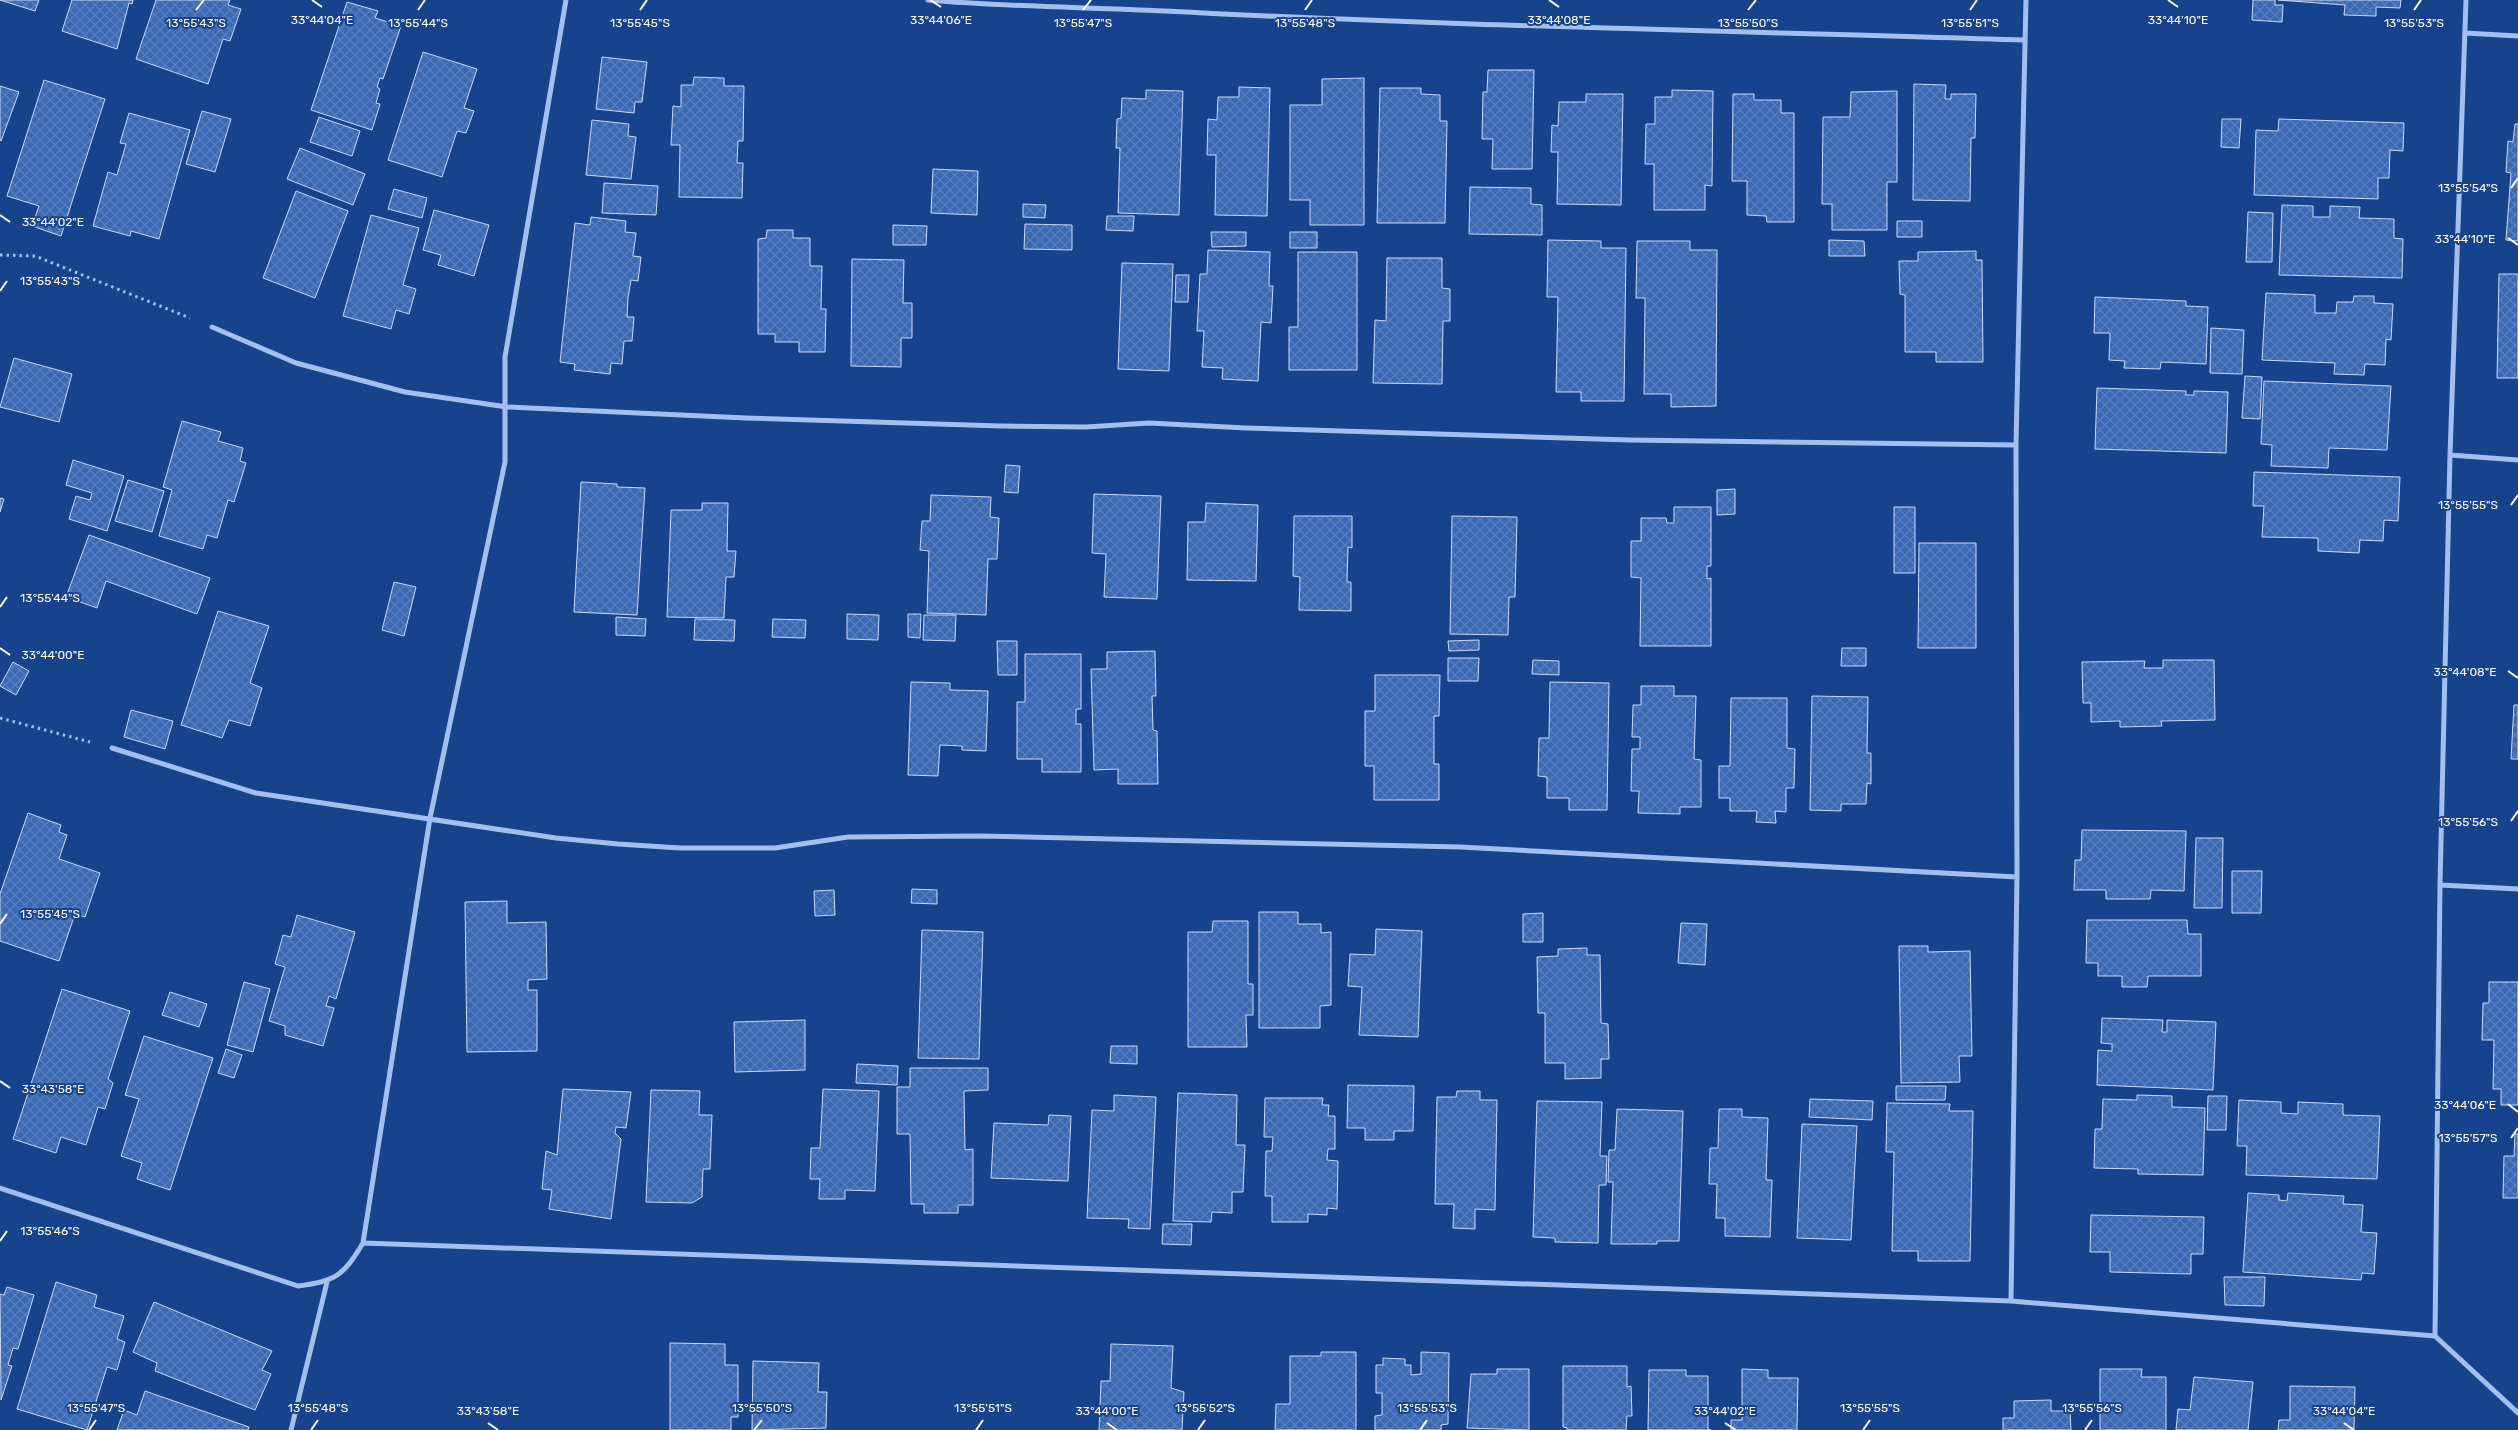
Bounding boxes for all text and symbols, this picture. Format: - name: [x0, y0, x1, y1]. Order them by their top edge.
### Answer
- text: 33°44'04"E: [291, 13, 353, 27]
- text: 33°44'06"E: [910, 13, 972, 27]
- text: 33°44'08"E: [1528, 13, 1590, 27]
- text: 33°44'10"E: [2148, 13, 2208, 27]
- text: 13°55'43"S: [166, 16, 226, 30]
- text: 13°55'44"S: [388, 16, 448, 30]
- text: 13°55'45"S: [610, 16, 670, 30]
- text: 13°55'47"S: [1054, 16, 1112, 30]
- text: 13°55'48"S: [1275, 16, 1335, 30]
- text: 13°55'50"S: [1718, 16, 1778, 30]
- text: 13°55'51"S: [1941, 16, 1999, 30]
- text: 13°55'53"S: [2384, 16, 2444, 30]
- text: 13°55'54"S: [2438, 181, 2498, 195]
- text: 33°44'02"E: [22, 215, 84, 229]
- text: 33°44'10"E: [2435, 232, 2495, 246]
- text: 13°55'43"S: [20, 274, 80, 288]
- text: 13°55'55"S: [2438, 498, 2498, 512]
- text: 13°55'44"S: [20, 591, 80, 605]
- text: 33°44'00"E: [22, 648, 84, 662]
- text: 33°44'08"E: [2434, 665, 2496, 679]
- text: 13°55'56"S: [2438, 815, 2498, 829]
- text: 13°55'45"S: [20, 907, 80, 921]
- text: 33°43'58"E: [22, 1082, 84, 1096]
- text: 33°44'06"E: [2434, 1098, 2496, 1112]
- text: 13°55'57"S: [2438, 1131, 2498, 1145]
- text: 13°55'46"S: [20, 1224, 80, 1238]
- text: 13°55'47"S: [67, 1401, 125, 1415]
- text: 13°55'48"S: [288, 1401, 348, 1415]
- text: 13°55'50"S: [732, 1401, 792, 1415]
- text: 13°55'51"S: [954, 1401, 1012, 1415]
- text: 13°55'52"S: [1175, 1401, 1235, 1415]
- text: 13°55'53"S: [1397, 1401, 1457, 1415]
- text: 13°55'55"S: [1840, 1401, 1900, 1415]
- text: 13°55'56"S: [2062, 1401, 2122, 1415]
- text: 33°43'58"E: [457, 1404, 519, 1418]
- text: 33°44'00"E: [1076, 1404, 1138, 1418]
- text: 33°44'02"E: [1694, 1404, 1756, 1418]
- text: 33°44'04"E: [2313, 1404, 2375, 1418]

